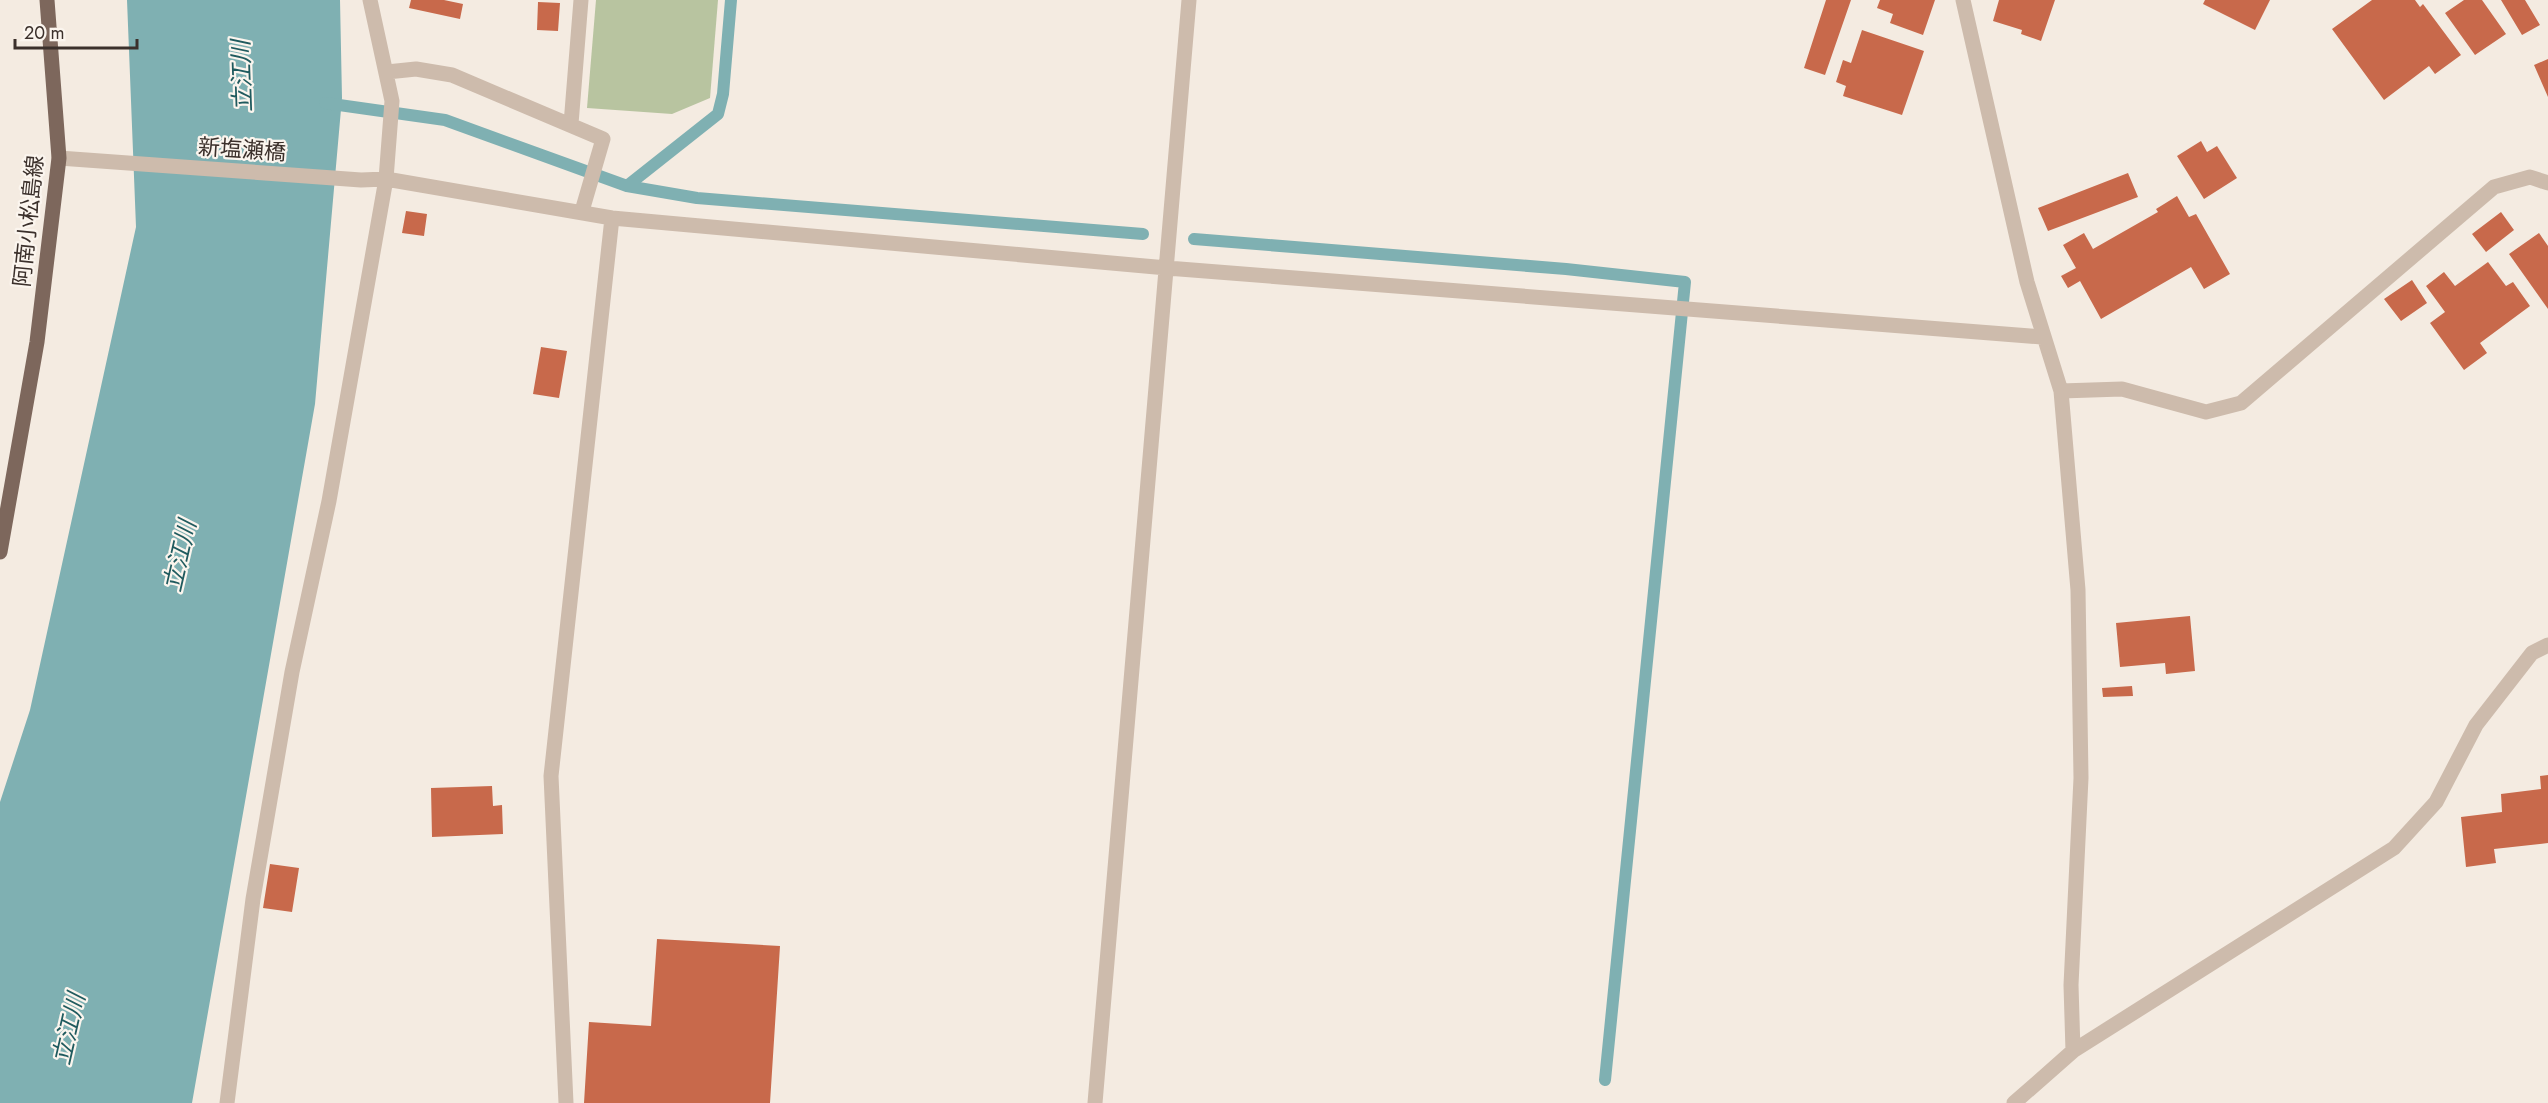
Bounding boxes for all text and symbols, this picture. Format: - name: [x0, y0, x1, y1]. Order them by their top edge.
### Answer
- scale bar: [15, 12, 136, 50]
- text: 20 m: [24, 20, 64, 46]
- water label: 立江川: [223, 36, 260, 113]
- street label: 新塩瀬橋: [197, 130, 287, 168]
- street label: 阿南小松島線: [5, 154, 51, 288]
- water label: 立江川: [154, 514, 205, 595]
- water label: 立江川: [43, 987, 94, 1068]

